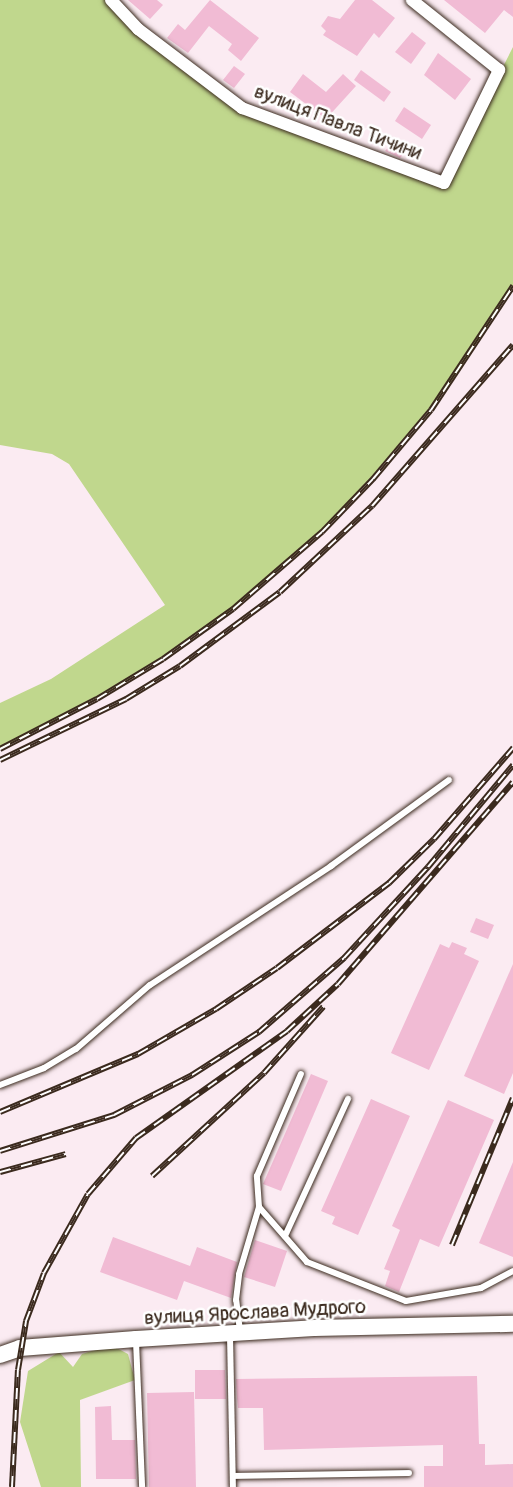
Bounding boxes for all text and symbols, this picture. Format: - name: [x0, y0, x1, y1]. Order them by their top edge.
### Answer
- street label: вулиця Павла Тичини: [251, 79, 425, 165]
- street label: вулиця Ярослава Мудрого: [144, 1294, 366, 1330]

